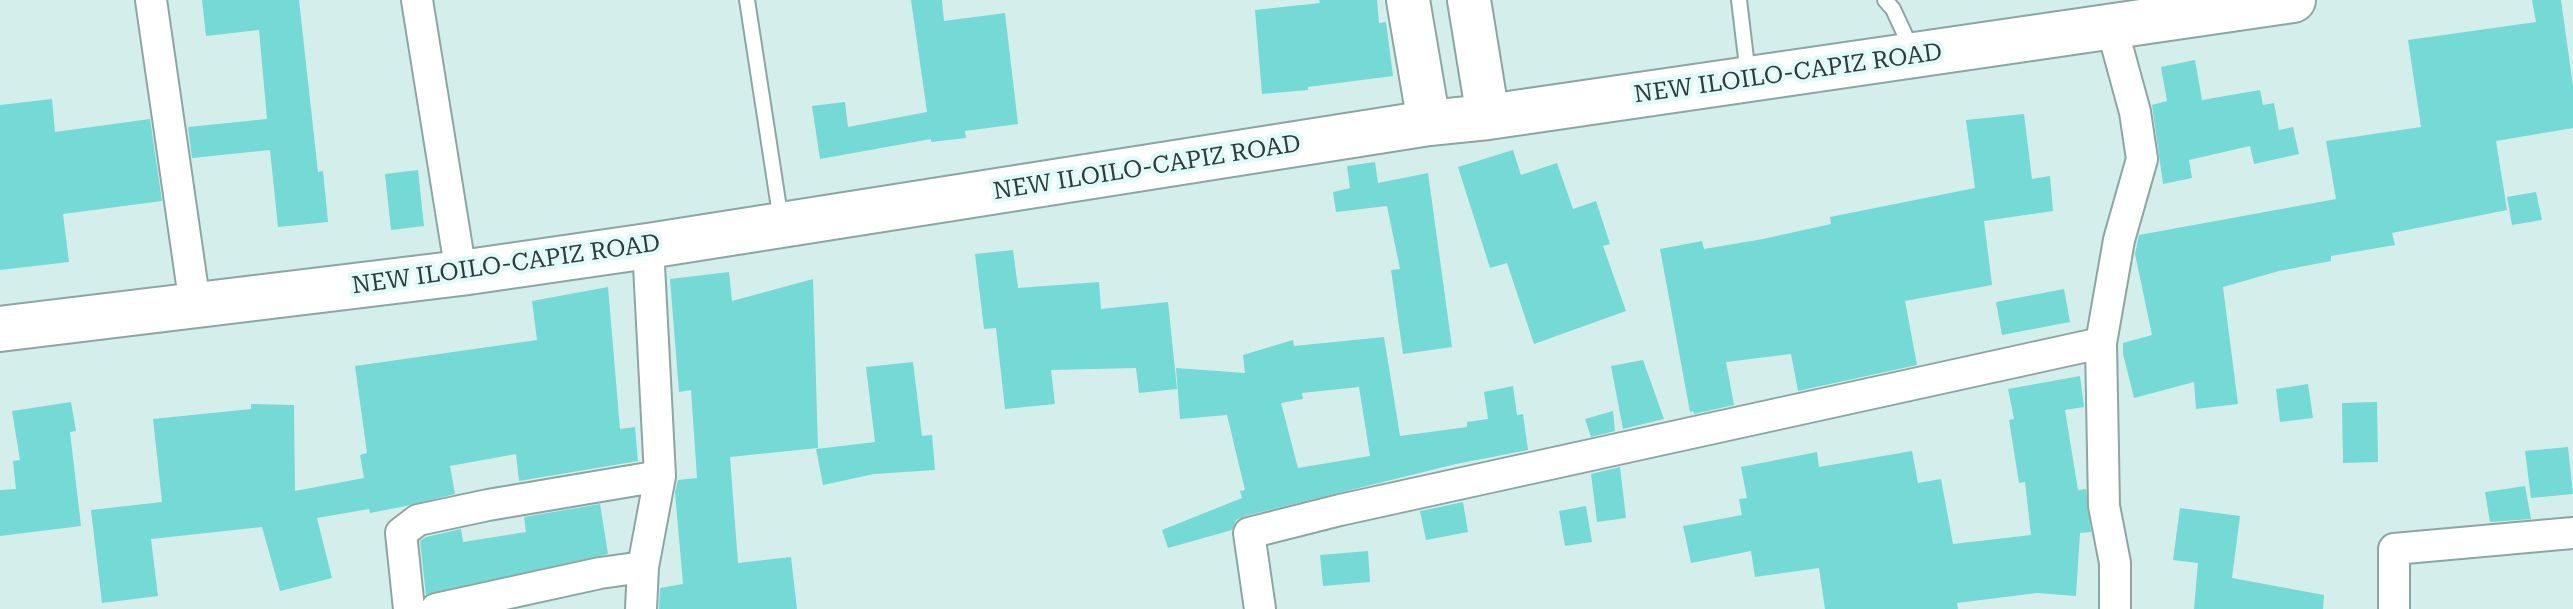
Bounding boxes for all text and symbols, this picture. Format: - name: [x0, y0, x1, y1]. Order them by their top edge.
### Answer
- street label: NEW ILOILO-CAPIZ ROAD: [1632, 38, 1944, 110]
- street label: NEW ILOILO-CAPIZ ROAD: [991, 129, 1303, 207]
- street label: NEW ILOILO-CAPIZ ROAD: [350, 229, 662, 301]

